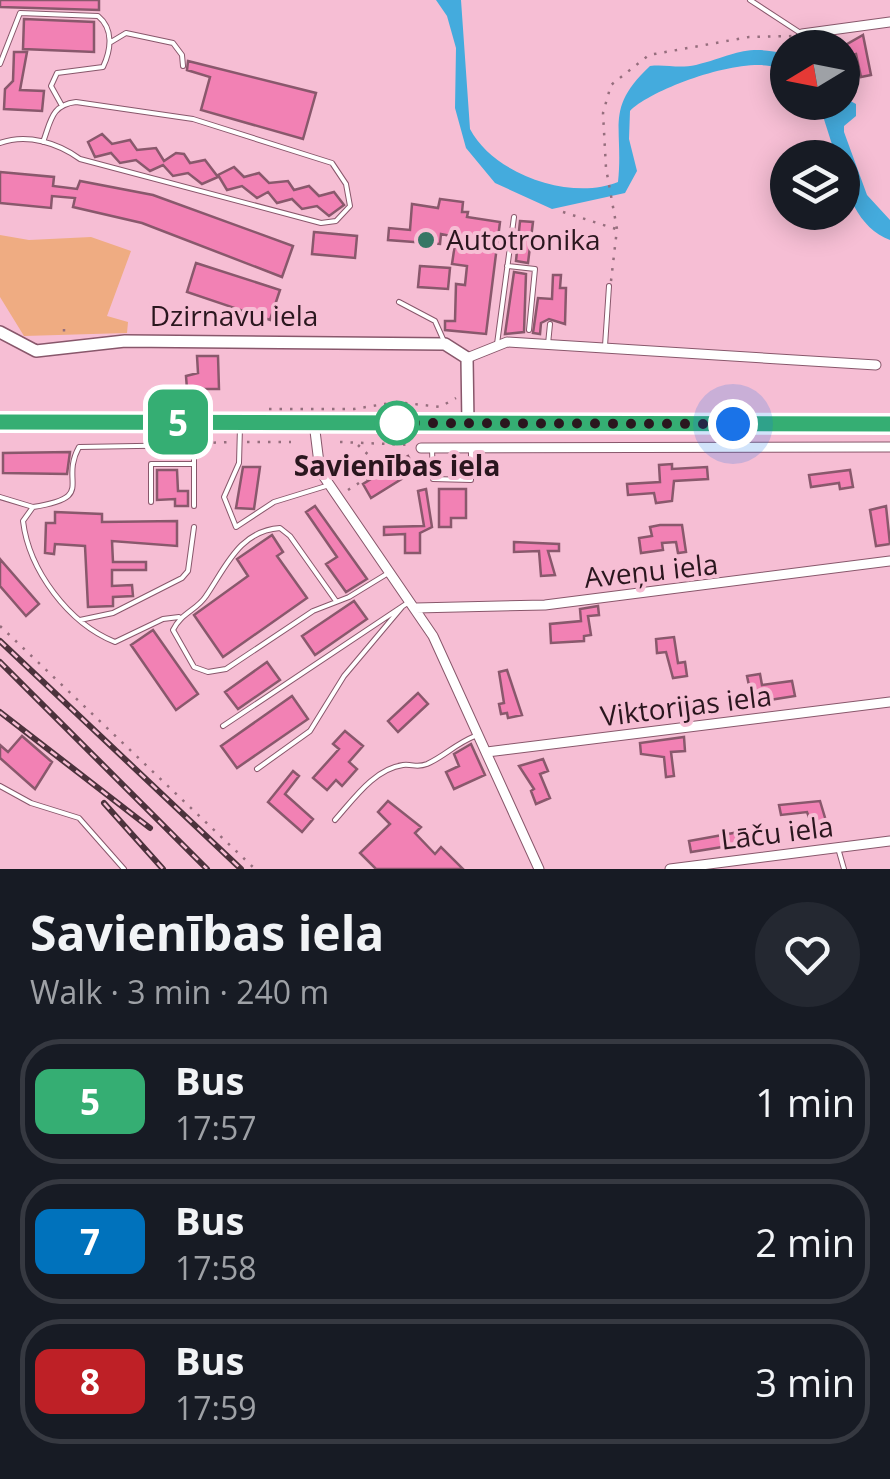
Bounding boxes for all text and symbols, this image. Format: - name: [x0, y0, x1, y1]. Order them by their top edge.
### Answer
- north arrow: [770, 30, 860, 120]
- map controls: [770, 30, 860, 230]
- button: layers: [770, 140, 860, 230]
- place label: Autotronika: [446, 220, 600, 258]
- marker: Autotronika: [415, 229, 437, 251]
- street label: Dzirnavu iela: [150, 296, 318, 334]
- line badge: 5: [146, 390, 210, 454]
- text: 5: [168, 399, 188, 446]
- your location: [708, 399, 758, 449]
- marker: Savienības iela: [376, 402, 418, 444]
- place label: Savienības iela: [294, 446, 500, 484]
- street label: Aveņu iela: [582, 544, 720, 596]
- street label: Viktorijas iela: [598, 676, 774, 734]
- street label: Lāču iela: [718, 806, 835, 858]
- text: Savienības iela: [30, 900, 384, 965]
- button: heart: [755, 902, 860, 1007]
- text: Walk · 3 min · 240 m: [30, 970, 329, 1013]
- text: Bus: [175, 1054, 244, 1106]
- text: 1 min: [755, 1076, 855, 1128]
- text: 5: [80, 1078, 100, 1125]
- text: 17:57: [175, 1106, 257, 1149]
- text: Bus: [175, 1194, 244, 1246]
- text: 2 min: [755, 1216, 855, 1268]
- text: 7: [80, 1218, 100, 1265]
- text: 17:58: [175, 1246, 257, 1289]
- text: Bus: [175, 1334, 244, 1386]
- text: 3 min: [755, 1356, 855, 1408]
- text: 8: [80, 1358, 100, 1405]
- text: 17:59: [175, 1386, 257, 1429]

